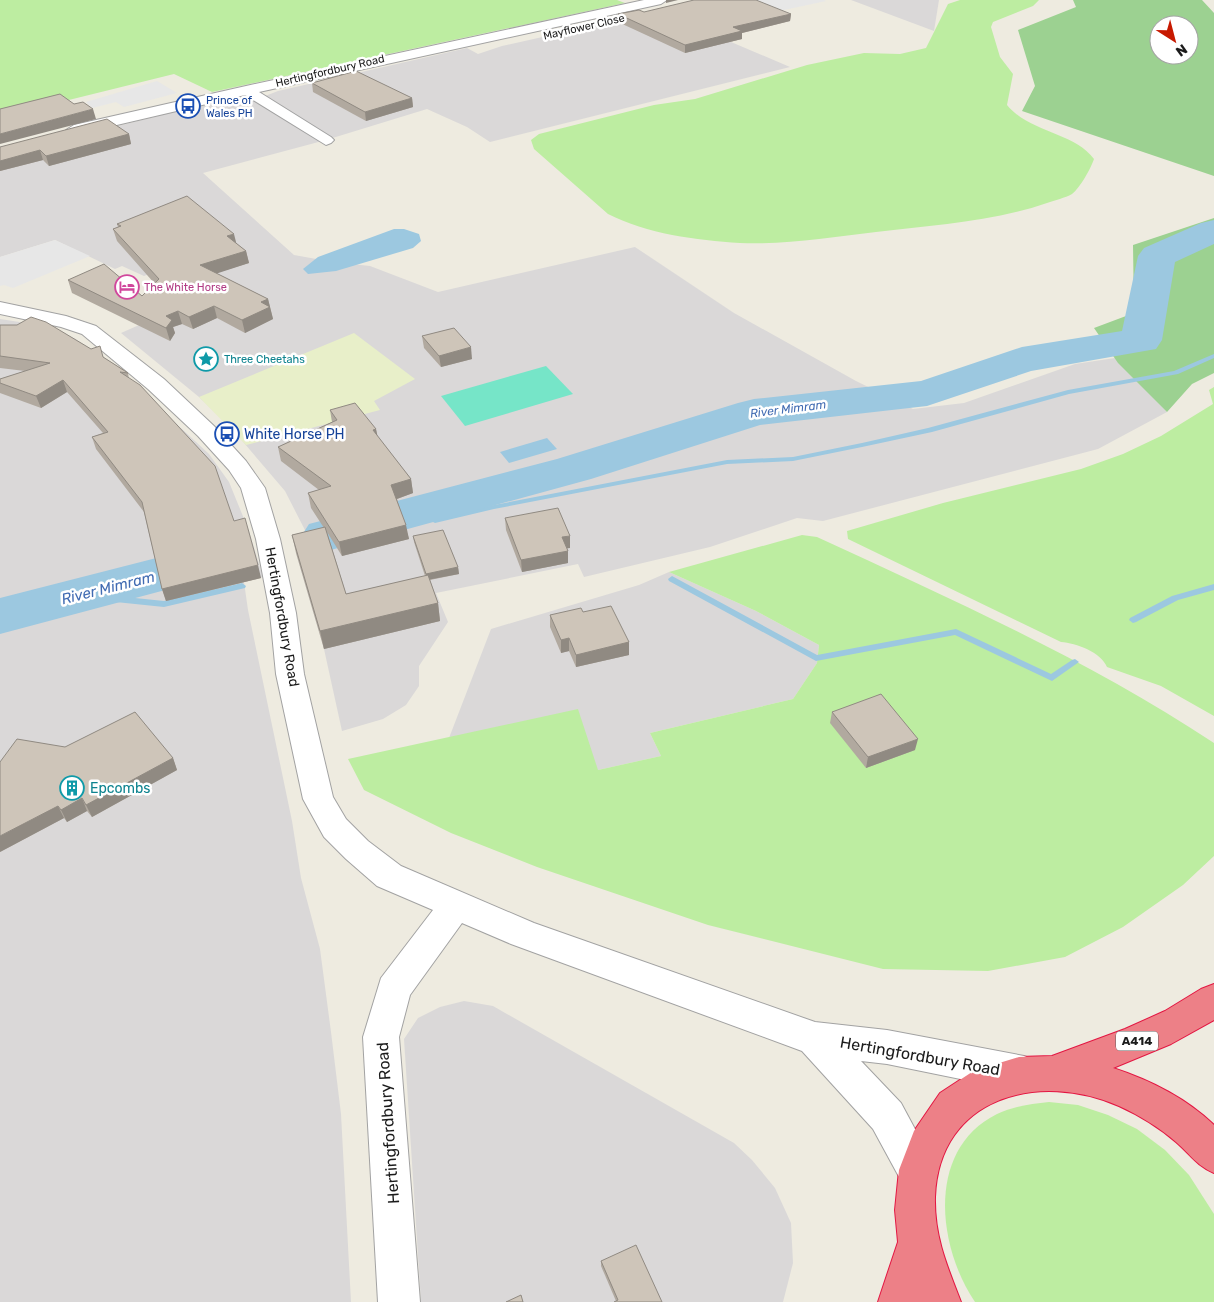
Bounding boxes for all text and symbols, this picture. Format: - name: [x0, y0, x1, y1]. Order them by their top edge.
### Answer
- street label: Mayflower Close: [542, 11, 626, 43]
- north arrow: [1149, 15, 1199, 65]
- text: N: [1172, 40, 1190, 60]
- street label: Hertingfordbury Road: [274, 52, 386, 90]
- bus stop icon: Prince of Wales PH: [175, 93, 201, 119]
- place label: Prince of Wales PH: [206, 94, 253, 120]
- hotel icon: The White Horse: [114, 274, 140, 300]
- place label: The White Horse: [144, 281, 227, 294]
- place icon: Three Cheetahs: [193, 346, 219, 372]
- place label: Three Cheetahs: [224, 353, 305, 366]
- water label: River Mimram: [749, 397, 827, 421]
- bus stop icon: White Horse PH: [214, 421, 240, 447]
- place label: White Horse PH: [244, 426, 345, 443]
- street label: Hertingfordbury Road: [261, 546, 303, 688]
- water label: River Mimram: [59, 568, 157, 608]
- building icon: Epcombs: [59, 775, 85, 801]
- place label: Epcombs: [90, 780, 151, 797]
- road number: A414: [1116, 1032, 1158, 1050]
- street label: Hertingfordbury Road: [839, 1033, 1001, 1079]
- street label: Hertingfordbury Road: [373, 1042, 403, 1204]

